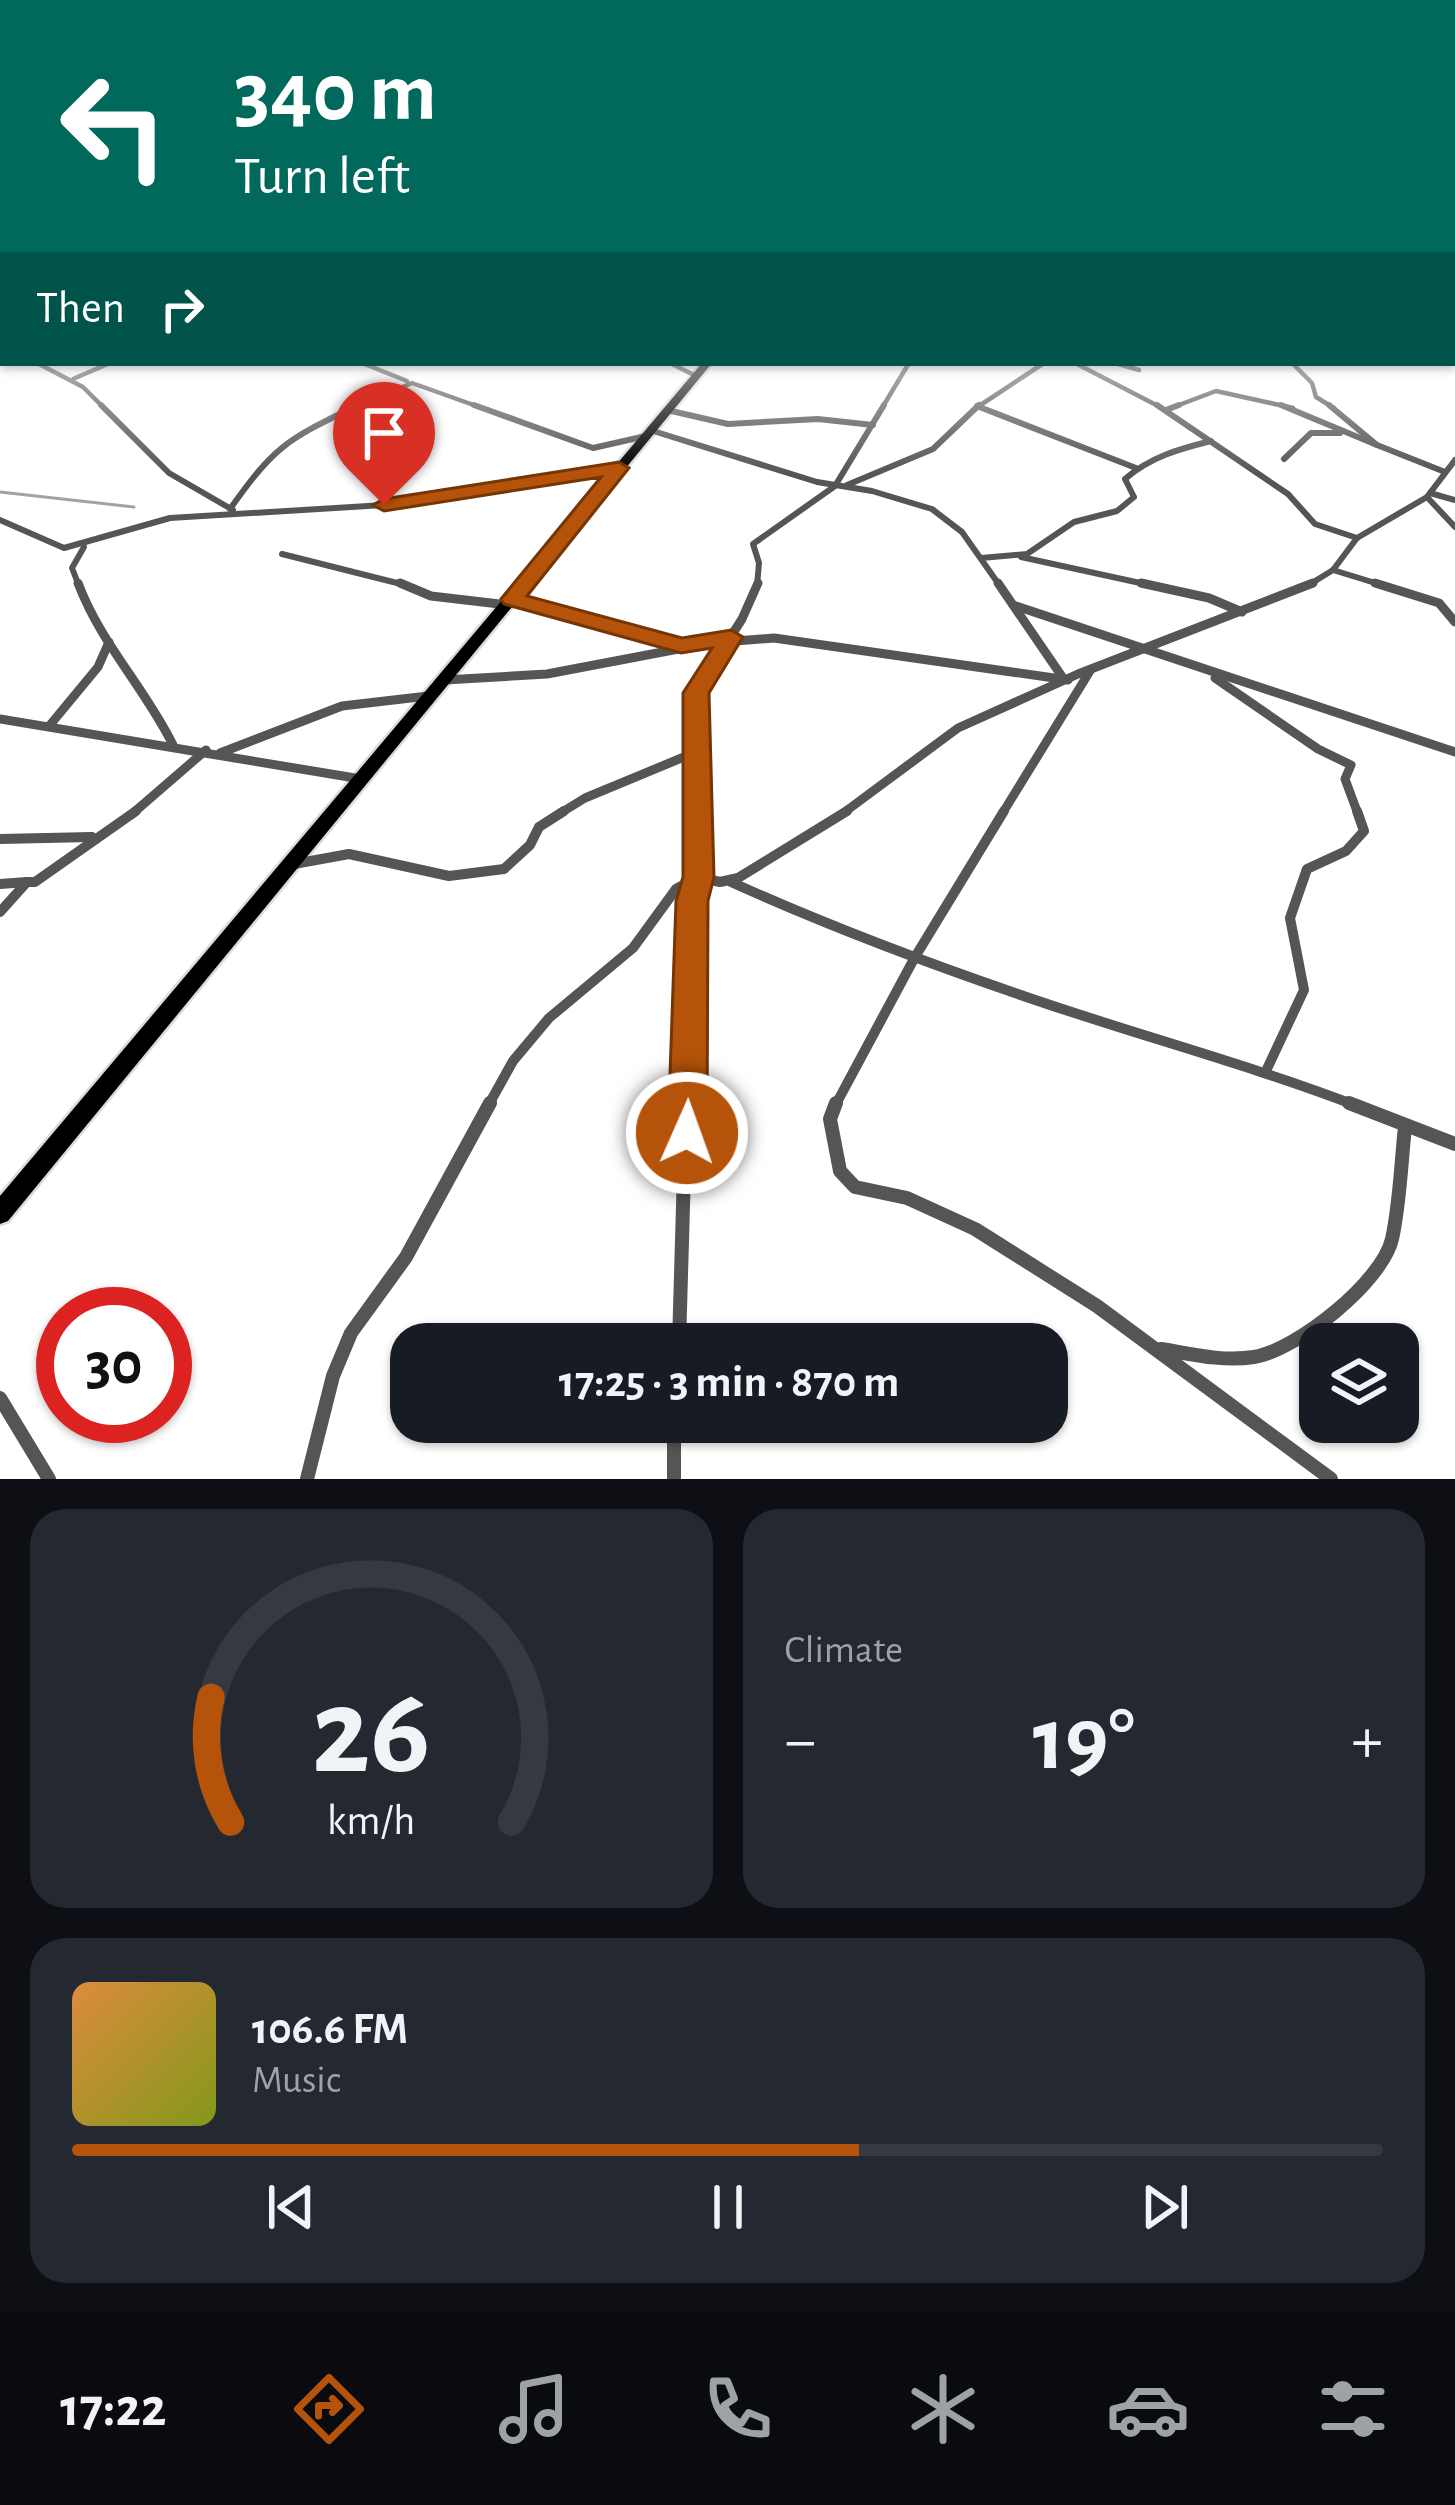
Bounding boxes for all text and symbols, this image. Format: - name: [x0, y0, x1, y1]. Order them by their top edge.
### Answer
- icon: left: [36, 48, 192, 204]
- text: 340 m: [234, 52, 437, 136]
- text: Turn left: [234, 150, 410, 204]
- icon: right: [149, 276, 215, 342]
- text: Then: [36, 286, 125, 331]
- pin: [333, 382, 435, 505]
- icon: arrive: [351, 400, 417, 466]
- position arrow: [624, 1070, 750, 1196]
- speed limit sign: 30: [36, 1287, 192, 1443]
- map controls: [1299, 1323, 1419, 1443]
- button: layers: [1299, 1323, 1419, 1443]
- text: 17:25 · 3 min · 870 m: [559, 1360, 899, 1405]
- text: Climate: [785, 1631, 903, 1670]
- text: 26: [312, 1671, 431, 1796]
- text: 19°: [1033, 1696, 1135, 1786]
- text: −: [785, 1708, 816, 1774]
- text: +: [1351, 1708, 1383, 1774]
- text: km/h: [327, 1799, 415, 1842]
- text: 106.6 FM: [252, 2007, 408, 2052]
- text: Music: [252, 2061, 341, 2100]
- icon: previous: [258, 2174, 324, 2240]
- icon: pause: [695, 2174, 761, 2240]
- icon: next: [1132, 2174, 1198, 2240]
- icon: directions: [287, 2367, 371, 2451]
- icon: music: [492, 2367, 576, 2451]
- icon: phone: [696, 2367, 780, 2451]
- icon: climate: [901, 2367, 985, 2451]
- icon: car: [1106, 2367, 1190, 2451]
- icon: filters: [1311, 2367, 1395, 2451]
- text: 17:22: [60, 2382, 166, 2436]

